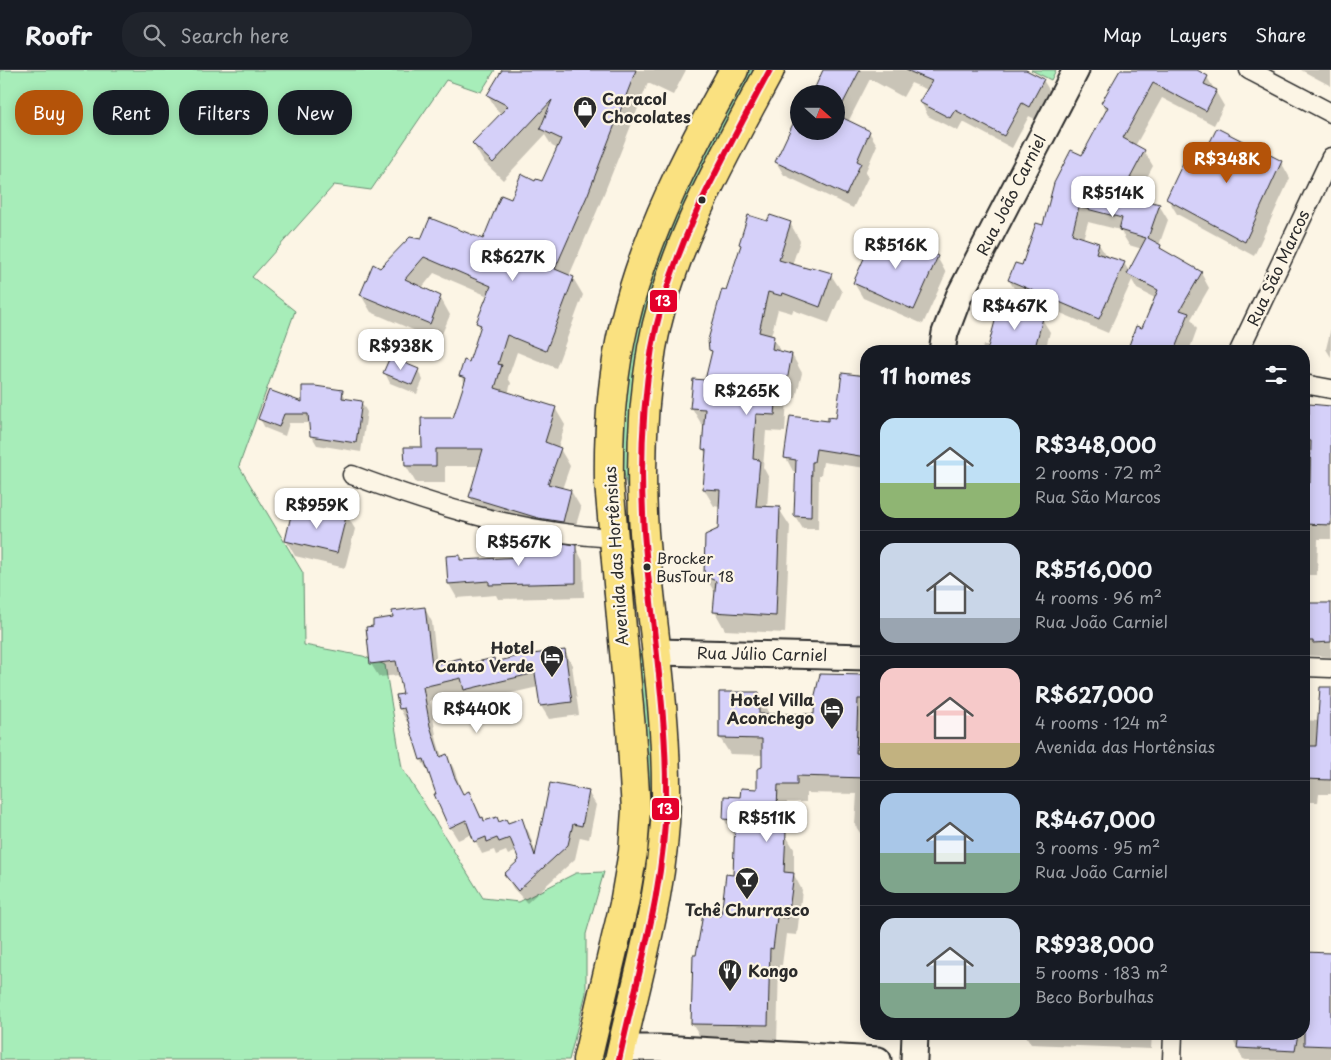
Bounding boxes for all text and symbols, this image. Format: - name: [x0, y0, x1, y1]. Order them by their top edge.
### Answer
- search box: [122, 12, 472, 57]
- text: Roofr: [25, 17, 92, 53]
- icon: search: [140, 21, 168, 49]
- text: Search here: [180, 21, 289, 49]
- text: Map: [1103, 21, 1142, 48]
- text: Layers: [1170, 21, 1227, 48]
- text: Share: [1255, 21, 1306, 48]
- north arrow: [790, 85, 845, 140]
- map controls: [790, 85, 845, 140]
- place label: Caracol Chocolates: [602, 86, 691, 128]
- chip: Buy: [15, 90, 83, 135]
- chip: Rent: [93, 90, 169, 135]
- chip: Filters: [179, 90, 268, 135]
- chip: New: [278, 90, 352, 135]
- shop icon: Caracol Chocolates: [572, 95, 598, 129]
- street label: Rua João Carniel: [969, 130, 1051, 259]
- pin: R$348K: [1186, 142, 1268, 184]
- text: R$348K: [1194, 146, 1260, 170]
- pin: R$514K: [1072, 176, 1154, 218]
- text: R$514K: [1082, 180, 1144, 204]
- unlabelled marker: [697, 195, 707, 205]
- street label: Rua São Marcos: [1240, 206, 1315, 330]
- pin: R$516K: [855, 228, 937, 270]
- text: R$516K: [865, 232, 927, 256]
- pin: R$627K: [472, 240, 554, 282]
- text: R$627K: [481, 244, 545, 268]
- pin: R$467K: [974, 288, 1056, 331]
- line badge: 13: [649, 289, 678, 313]
- text: 13: [655, 290, 671, 311]
- text: R$467K: [983, 293, 1047, 317]
- pin: R$938K: [360, 328, 442, 371]
- text: R$938K: [369, 333, 433, 357]
- text: 11 homes: [880, 359, 971, 391]
- icon: filters: [1262, 361, 1290, 389]
- pin: R$265K: [706, 374, 788, 416]
- text: R$265K: [714, 378, 780, 402]
- text: R$348,000: [1035, 428, 1156, 460]
- icon: home: [920, 438, 980, 498]
- text: 2 rooms · 72 m²: [1035, 460, 1162, 484]
- street label: Avenida das Hortênsias: [597, 465, 633, 647]
- text: Rua São Marcos: [1035, 484, 1161, 508]
- pin: R$959K: [276, 488, 358, 530]
- text: R$959K: [286, 492, 348, 516]
- pin: R$567K: [478, 524, 560, 567]
- text: R$567K: [487, 529, 551, 553]
- place label: Brocker BusTour 18: [656, 546, 734, 587]
- text: R$516,000: [1035, 553, 1152, 585]
- marker: Brocker BusTour 18: [642, 562, 652, 572]
- icon: home: [920, 563, 980, 623]
- text: 4 rooms · 96 m²: [1035, 585, 1162, 609]
- text: Rua João Carniel: [1035, 609, 1168, 633]
- place label: Hotel Canto Verde: [435, 635, 534, 677]
- street label: Rua Júlio Carniel: [697, 640, 827, 666]
- hotel icon: Hotel Canto Verde: [539, 644, 565, 678]
- text: R$627,000: [1035, 678, 1154, 710]
- place label: Hotel Villa Aconchego: [726, 687, 814, 729]
- icon: home: [920, 688, 980, 748]
- pin: R$440K: [436, 692, 518, 734]
- text: R$440K: [443, 696, 511, 720]
- hotel icon: Hotel Villa Aconchego: [819, 696, 845, 730]
- text: 4 rooms · 124 m²: [1035, 710, 1168, 734]
- text: Avenida das Hortênsias: [1035, 734, 1215, 758]
- line badge: 13: [651, 797, 680, 821]
- text: 13: [657, 798, 673, 819]
- pin: R$511K: [726, 800, 808, 843]
- text: R$467,000: [1035, 803, 1155, 835]
- text: R$511K: [738, 805, 796, 829]
- icon: home: [920, 813, 980, 873]
- text: 3 rooms · 95 m²: [1035, 835, 1160, 859]
- text: Rua João Carniel: [1035, 859, 1168, 883]
- bar icon: Tchê Churrasco: [734, 866, 760, 900]
- place label: Tchê Churrasco: [685, 897, 809, 921]
- text: R$938,000: [1035, 928, 1154, 960]
- icon: home: [920, 938, 980, 998]
- restaurant icon: Kongo: [717, 958, 743, 992]
- place label: Kongo: [748, 958, 799, 982]
- text: 5 rooms · 183 m²: [1035, 960, 1168, 984]
- text: Beco Borbulhas: [1035, 984, 1154, 1008]

